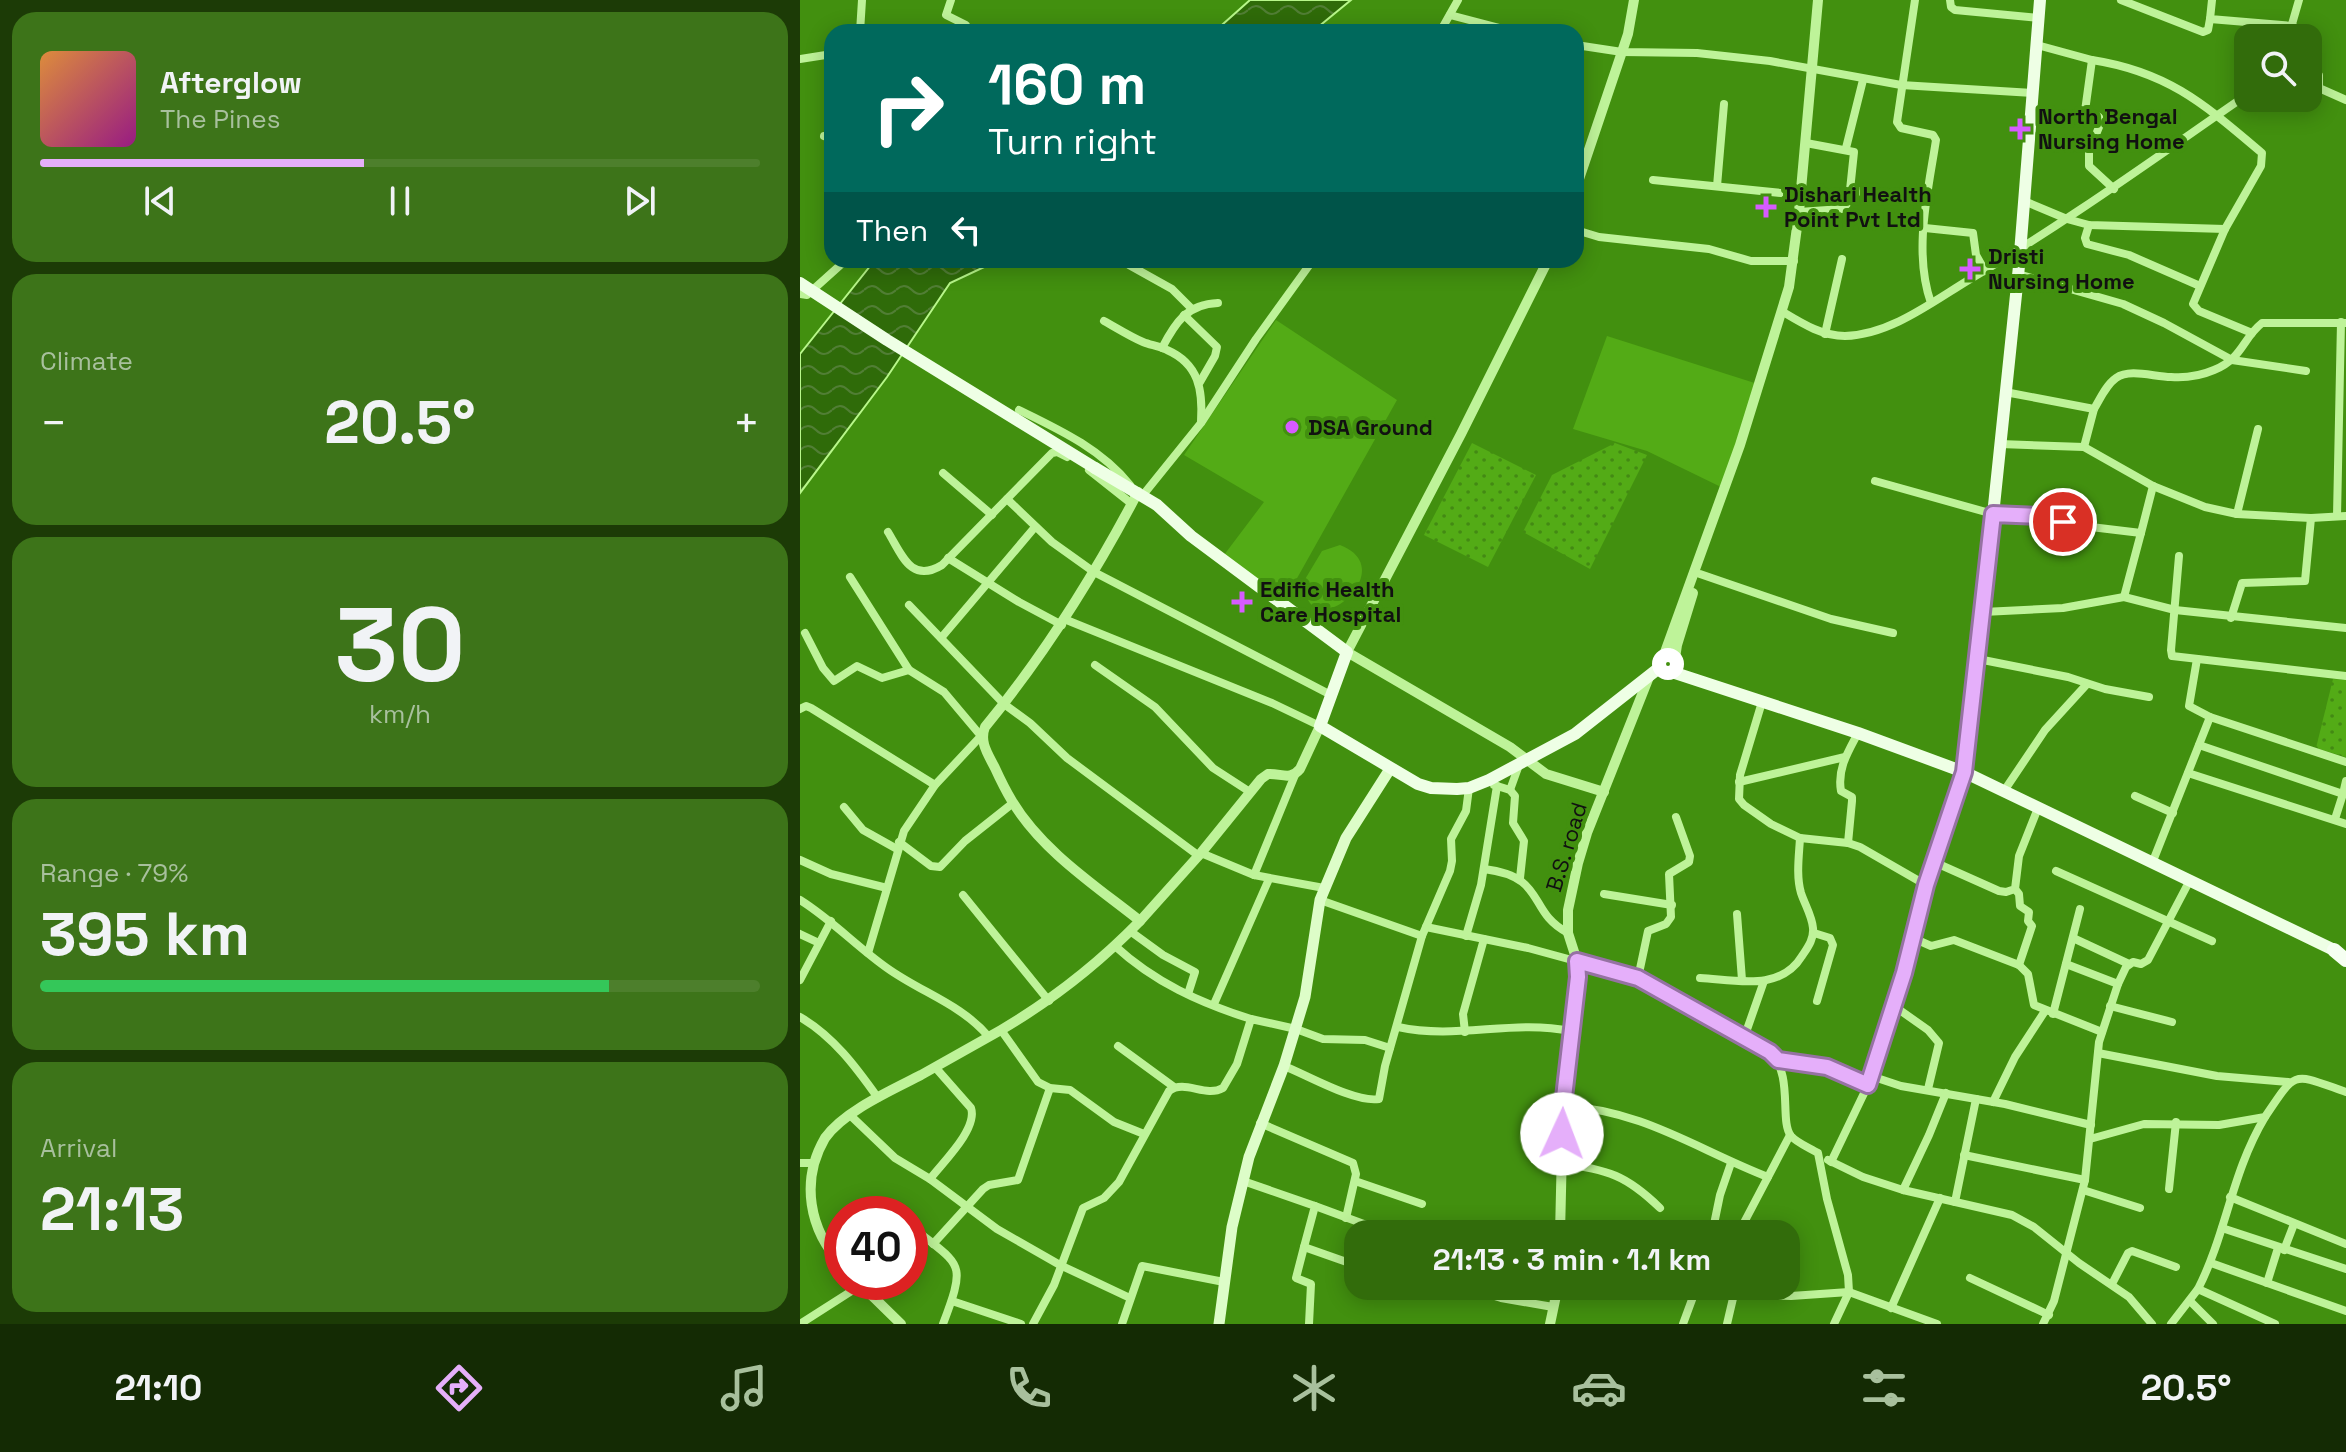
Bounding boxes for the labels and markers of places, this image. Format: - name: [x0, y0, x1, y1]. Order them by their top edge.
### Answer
- place label: North Bengal Nursing Home: [2038, 102, 2185, 155]
- marker: North Bengal Nursing Home: [2009, 118, 2031, 140]
- place label: Dishari Health Point Pvt Ltd: [1784, 180, 1932, 233]
- marker: Dishari Health Point Pvt Ltd: [1755, 196, 1777, 218]
- place label: Dristi Nursing Home: [1988, 242, 2135, 295]
- marker: Dristi Nursing Home: [1959, 258, 1981, 280]
- place label: DSA Ground: [1308, 413, 1433, 441]
- marker: DSA Ground: [1283, 418, 1301, 436]
- pin: [2029, 488, 2097, 556]
- place label: Edific Health Care Hospital: [1260, 575, 1401, 628]
- marker: Edific Health Care Hospital: [1231, 591, 1253, 613]

